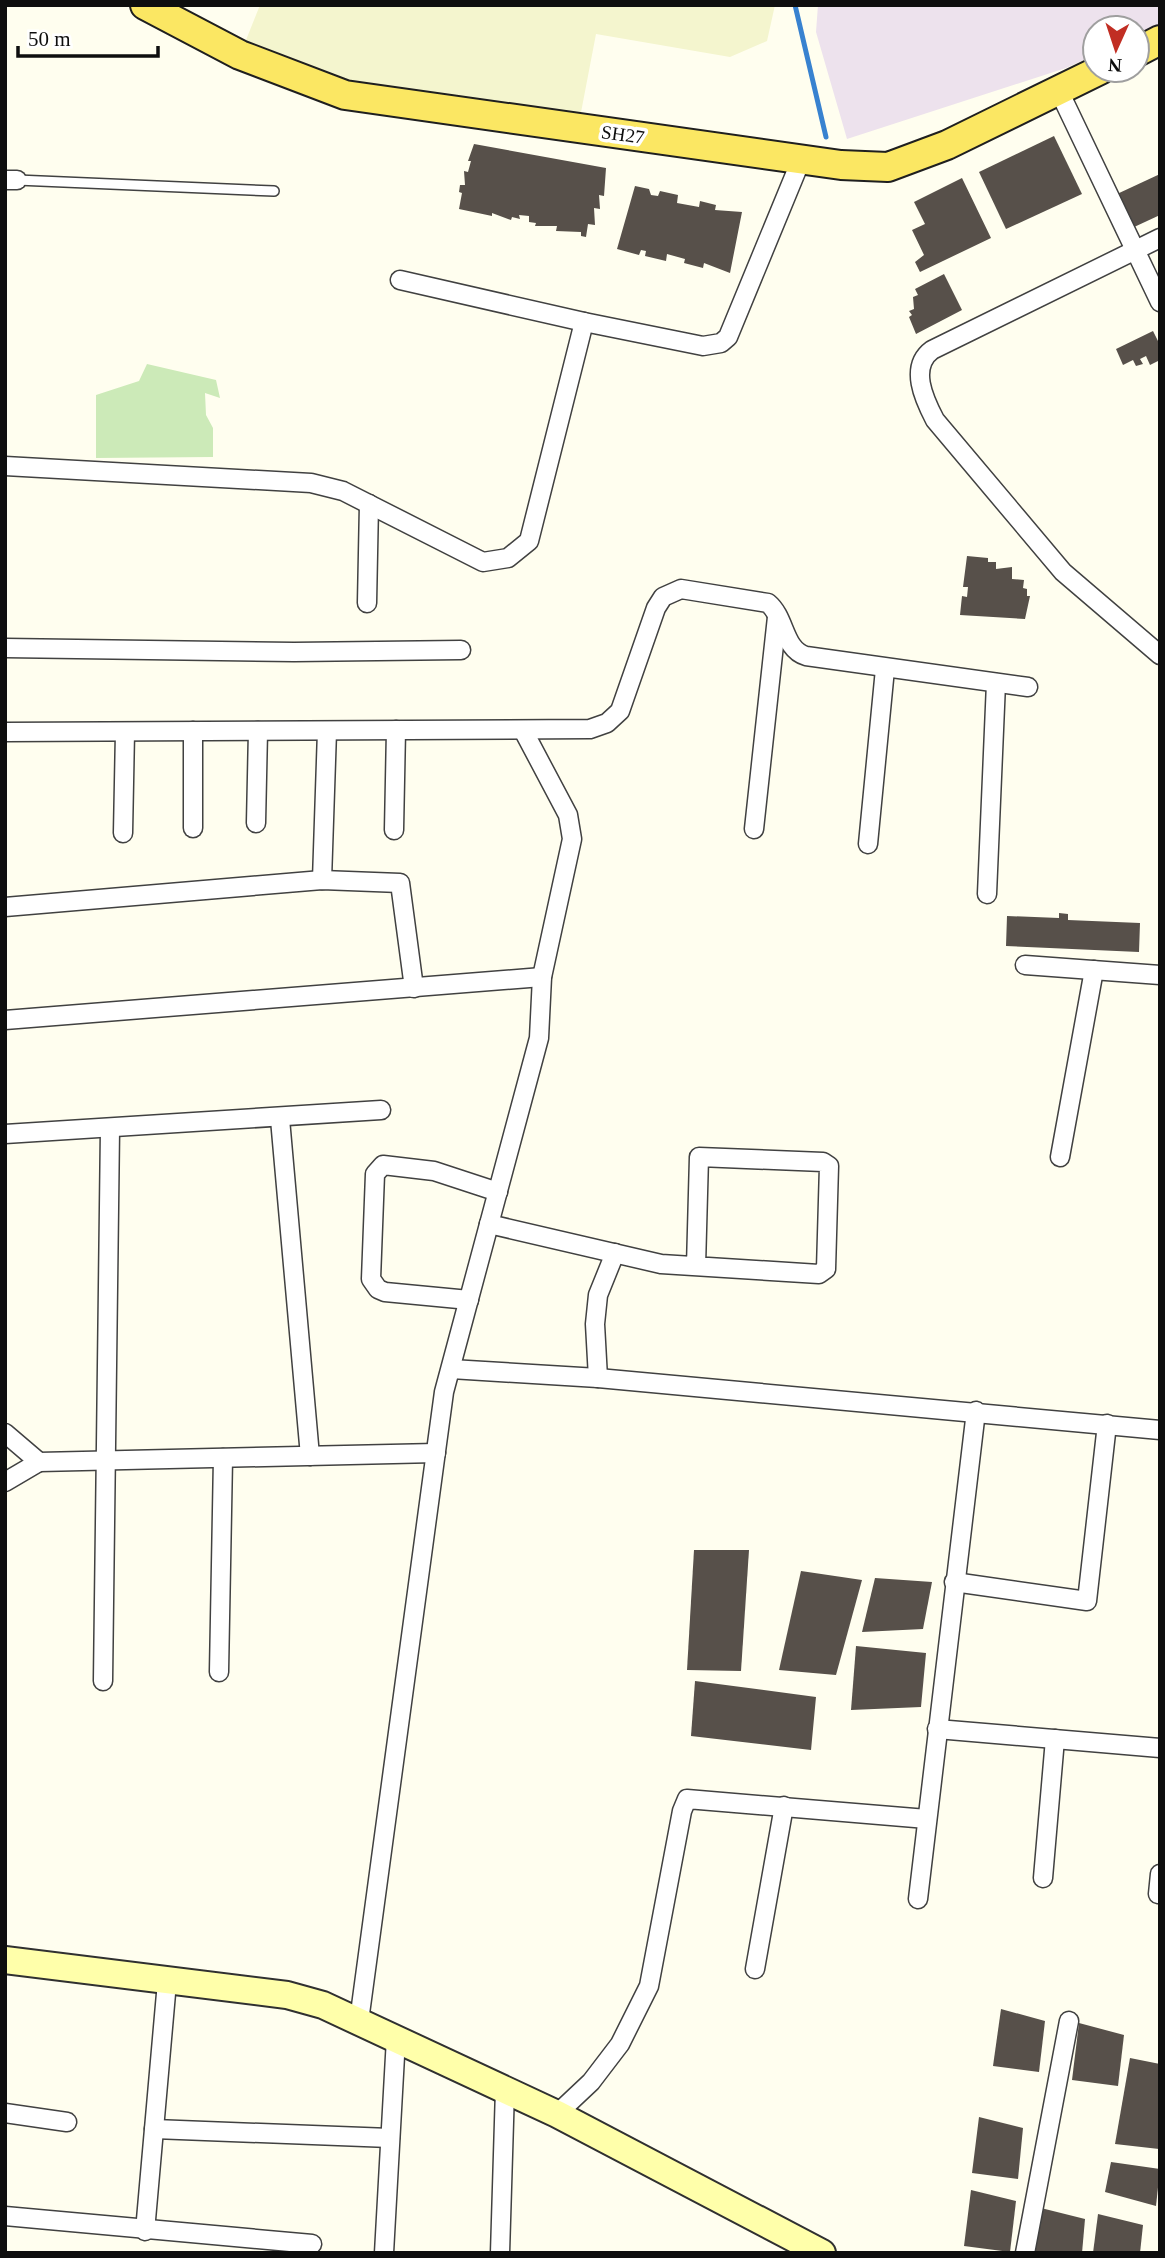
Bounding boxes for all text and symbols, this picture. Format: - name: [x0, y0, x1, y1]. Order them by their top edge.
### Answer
- scale bar: [18, 14, 158, 58]
- north arrow: [1081, 14, 1151, 84]
- text: 50 m: [28, 27, 71, 51]
- text: N: [1107, 55, 1123, 76]
- street label: SH27: [600, 121, 646, 148]

